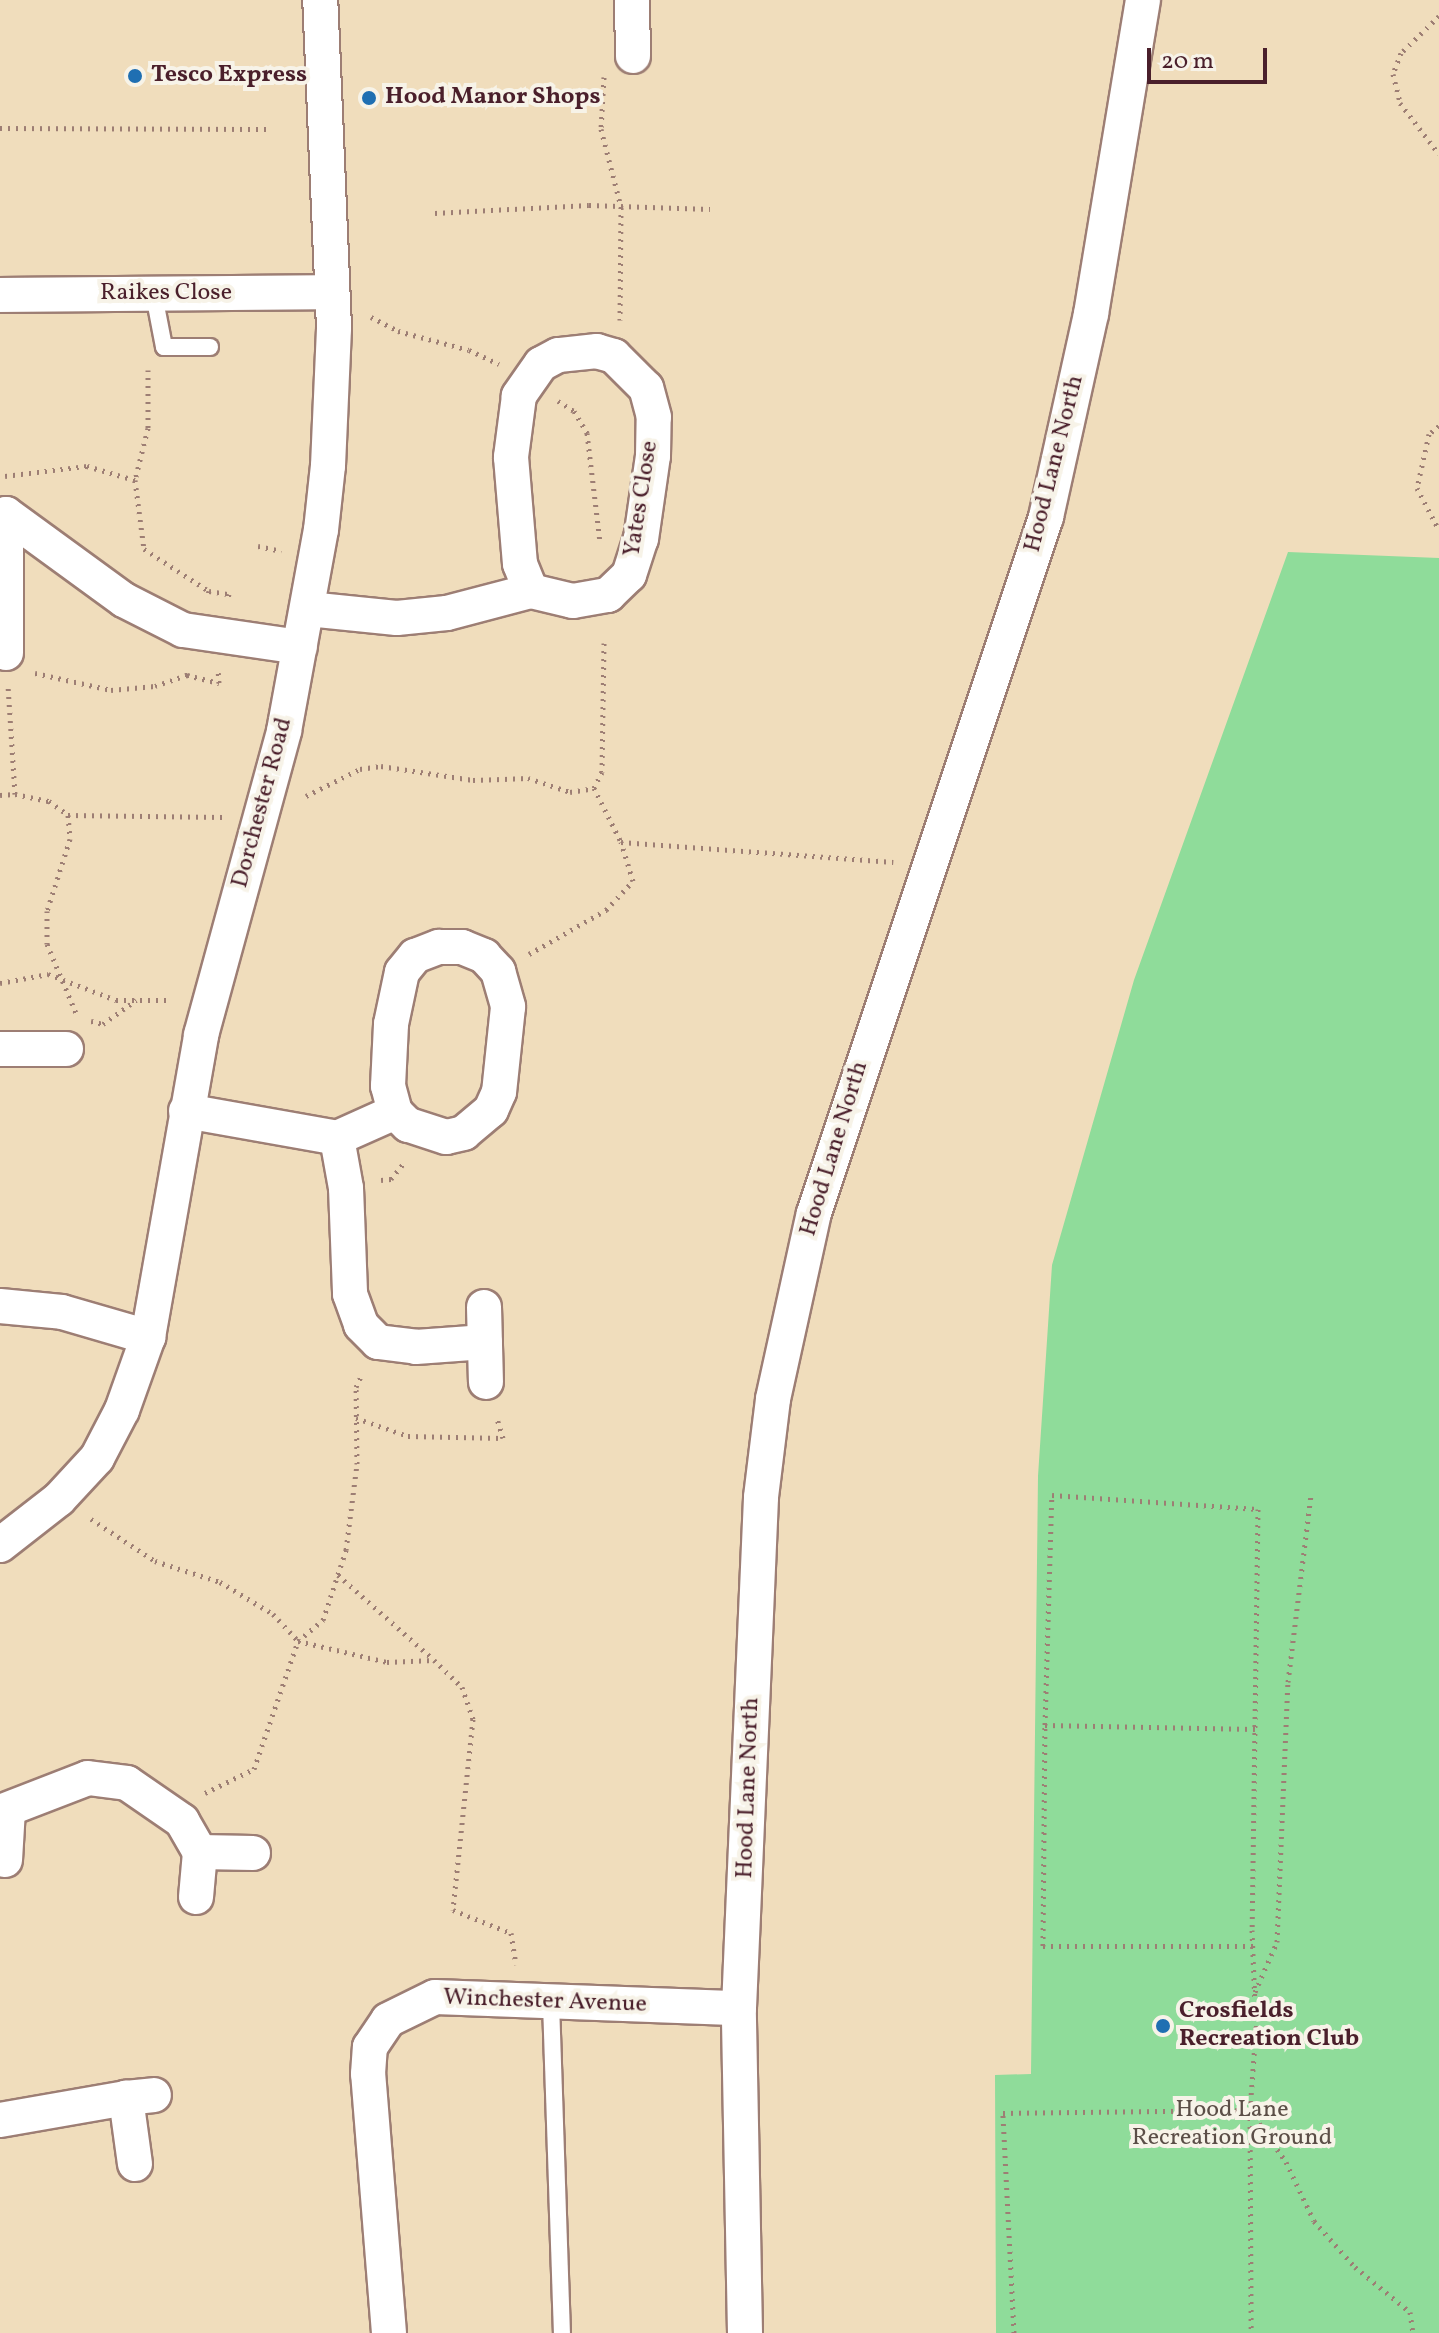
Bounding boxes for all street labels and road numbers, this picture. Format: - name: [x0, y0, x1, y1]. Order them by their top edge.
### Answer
- street label: Raikes Close: [100, 280, 232, 308]
- street label: Hood Lane North: [1019, 373, 1091, 555]
- street label: Yates Close: [619, 439, 665, 559]
- street label: Dorchester Road: [226, 715, 300, 891]
- street label: Hood Lane North: [795, 1058, 875, 1240]
- street label: Hood Lane North: [731, 1697, 767, 1879]
- street label: Winchester Avenue: [443, 1984, 647, 2020]

